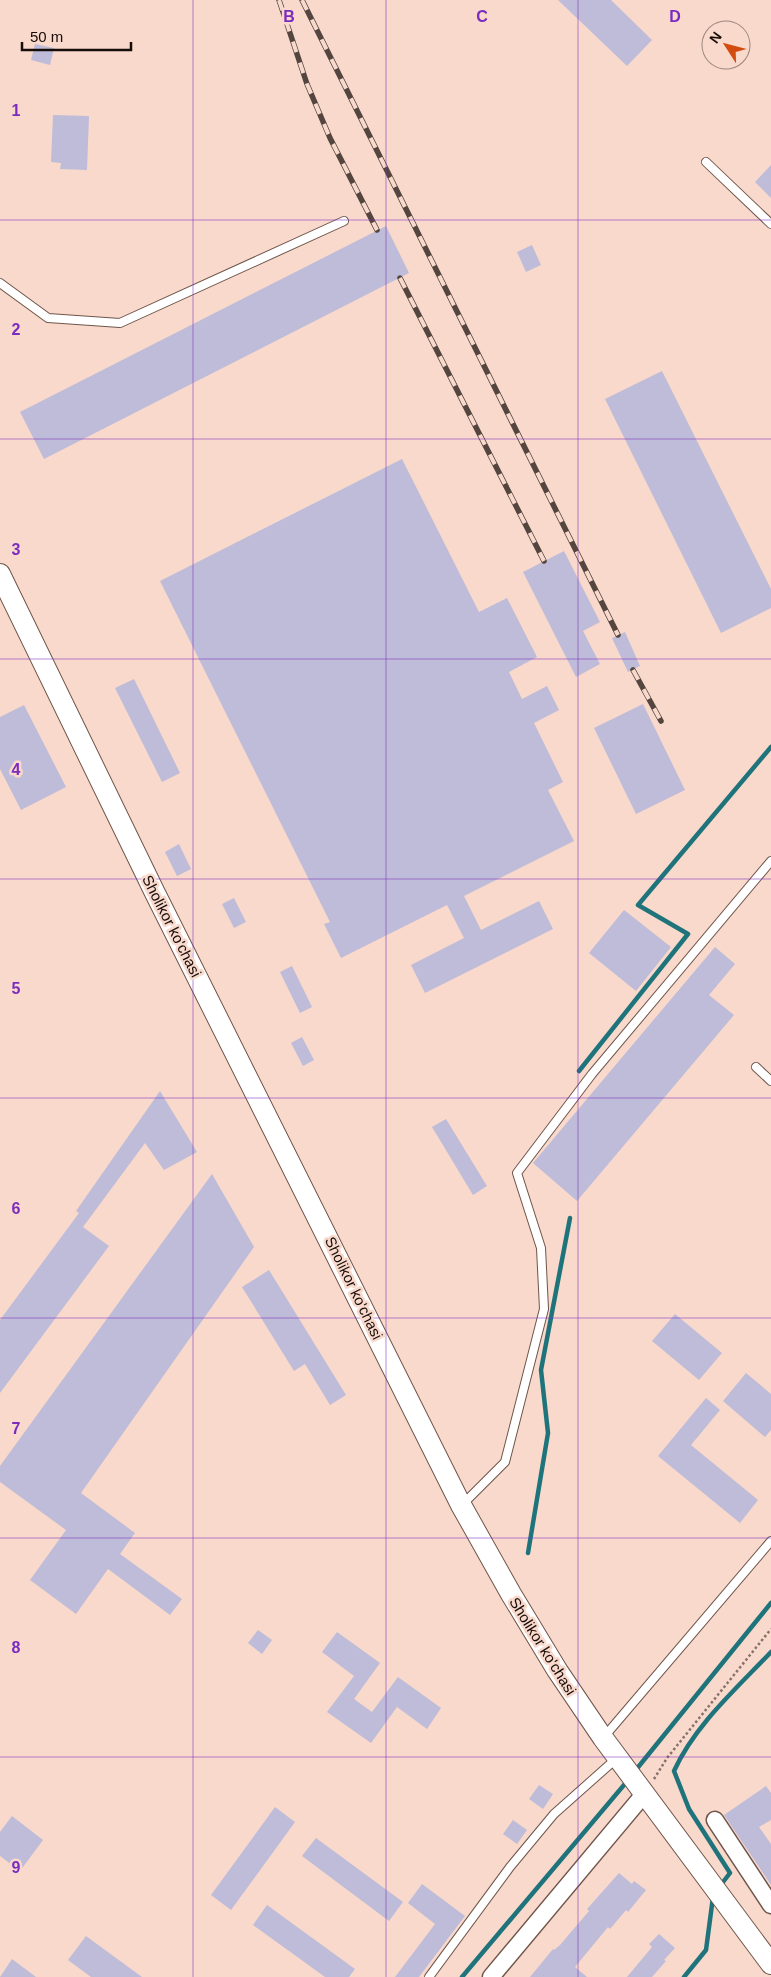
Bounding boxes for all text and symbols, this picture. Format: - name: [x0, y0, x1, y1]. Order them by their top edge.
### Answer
- text: B: [283, 8, 295, 25]
- text: C: [476, 8, 488, 25]
- text: D: [669, 8, 681, 25]
- scale bar: [22, 20, 131, 52]
- north arrow: [701, 20, 751, 70]
- text: 50 m: [30, 28, 63, 45]
- text: N: [706, 29, 725, 46]
- text: 1: [12, 102, 21, 119]
- text: 2: [12, 321, 21, 338]
- text: 3: [12, 541, 21, 558]
- text: 4: [12, 761, 21, 778]
- street label: Sholikor ko'chasi: [139, 872, 205, 980]
- text: 5: [12, 980, 21, 997]
- text: 6: [12, 1200, 21, 1217]
- street label: Sholikor ko'chasi: [322, 1234, 386, 1342]
- text: 7: [12, 1420, 21, 1437]
- street label: Sholikor ko'chasi: [506, 1594, 580, 1698]
- text: 8: [12, 1639, 21, 1656]
- text: 9: [12, 1859, 21, 1876]

